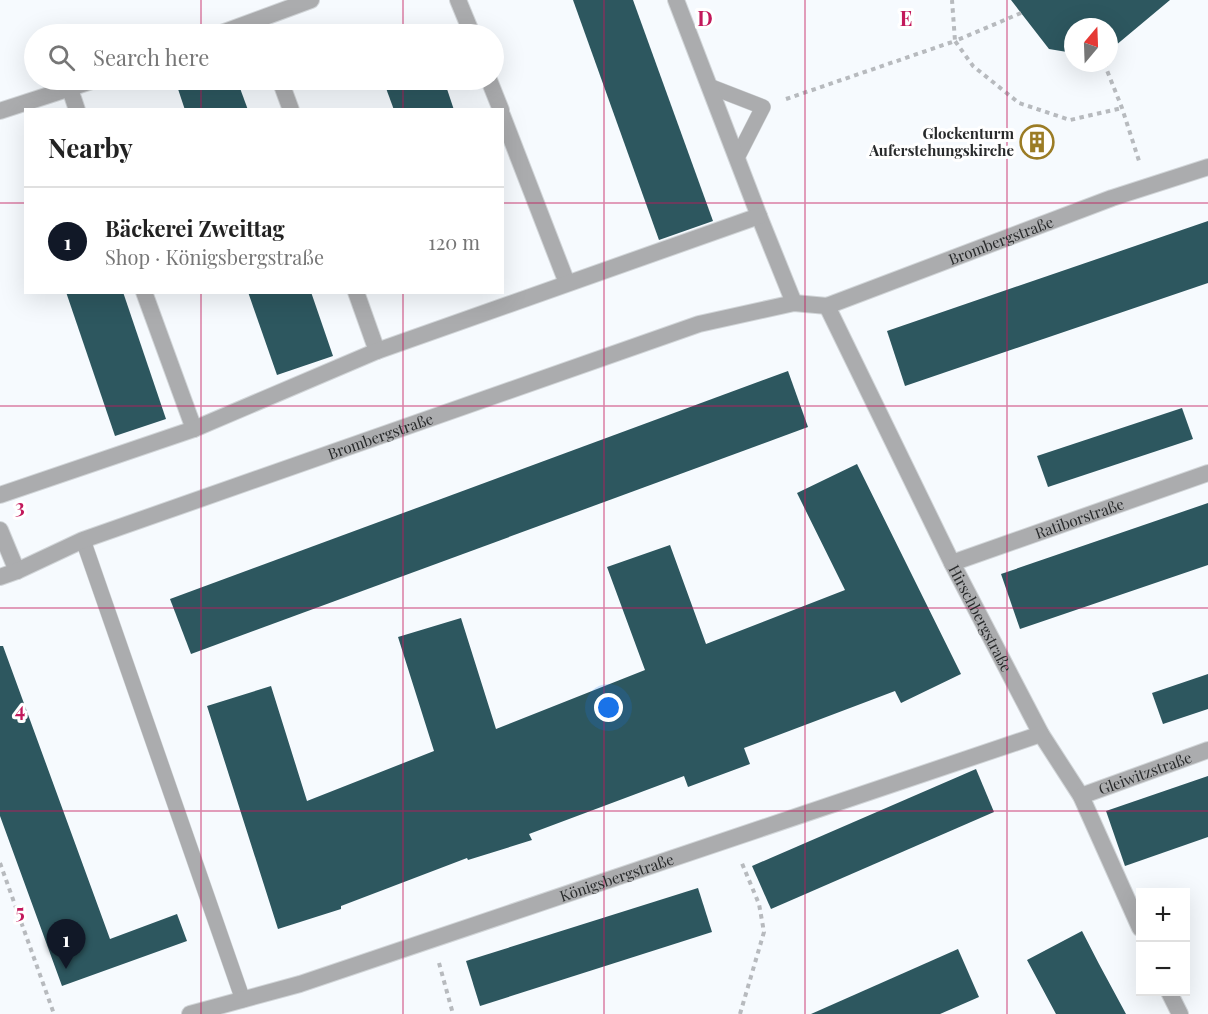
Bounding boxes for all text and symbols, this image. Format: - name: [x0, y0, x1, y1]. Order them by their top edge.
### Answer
- text: D: [697, 4, 713, 31]
- text: E: [900, 4, 912, 31]
- north arrow: [1064, 18, 1118, 72]
- search box: [24, 24, 504, 90]
- icon: search: [45, 41, 78, 74]
- text: Search here: [93, 42, 209, 72]
- place label: Glockenturm Auferstehungskirche: [868, 123, 1014, 160]
- building icon: Glockenturm Auferstehungskirche: [1019, 124, 1055, 160]
- text: Nearby: [48, 130, 133, 165]
- street label: Brombergstraße: [946, 211, 1056, 269]
- text: Bäckerei Zweittag: [105, 213, 285, 243]
- text: 1: [64, 228, 71, 255]
- text: 120 m: [428, 228, 480, 255]
- text: Shop · Königsbergstraße: [105, 243, 324, 270]
- street label: Brombergstraße: [325, 408, 436, 463]
- text: 3: [15, 492, 25, 519]
- street label: Ratiborstraße: [1032, 493, 1126, 543]
- street label: Hirschbergstraße: [945, 561, 1017, 675]
- your location: [594, 693, 623, 722]
- text: 4: [15, 695, 25, 722]
- street label: Gleiwitzstraße: [1096, 747, 1194, 799]
- street label: Königsbergstraße: [557, 849, 676, 906]
- map controls: [1136, 888, 1190, 996]
- button: +: [1136, 888, 1190, 942]
- text: 5: [15, 897, 25, 924]
- pin: 1: [46, 920, 86, 969]
- button: −: [1136, 942, 1190, 996]

